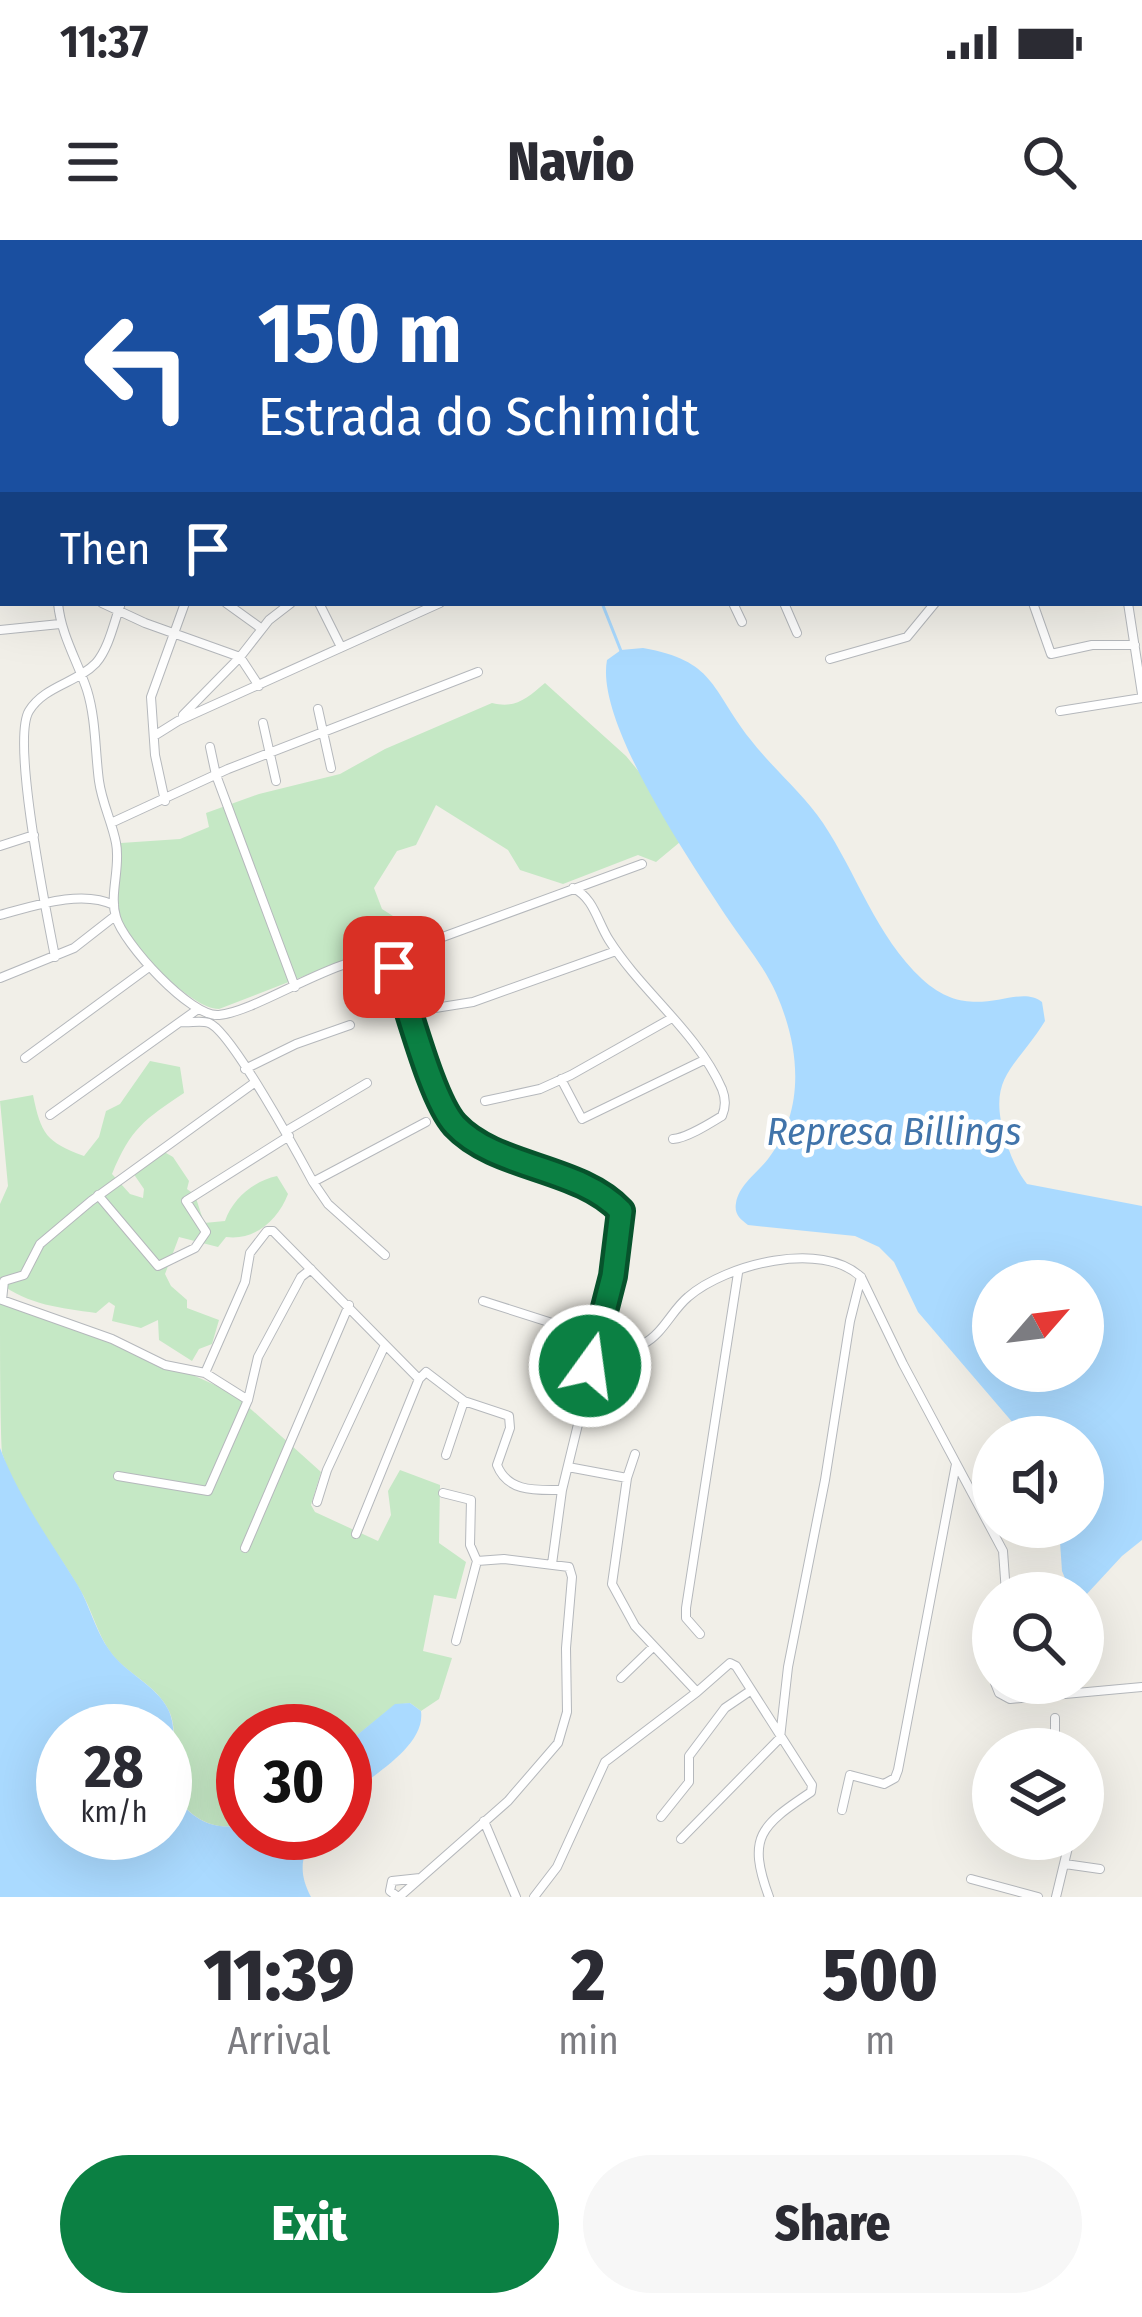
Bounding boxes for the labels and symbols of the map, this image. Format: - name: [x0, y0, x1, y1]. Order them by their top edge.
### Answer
- pin: [343, 916, 445, 1018]
- water label: Represa Billings: [767, 1109, 1021, 1155]
- north arrow: [972, 1260, 1104, 1392]
- position arrow: [527, 1303, 653, 1429]
- speed limit sign: 30: [216, 1704, 372, 1860]

